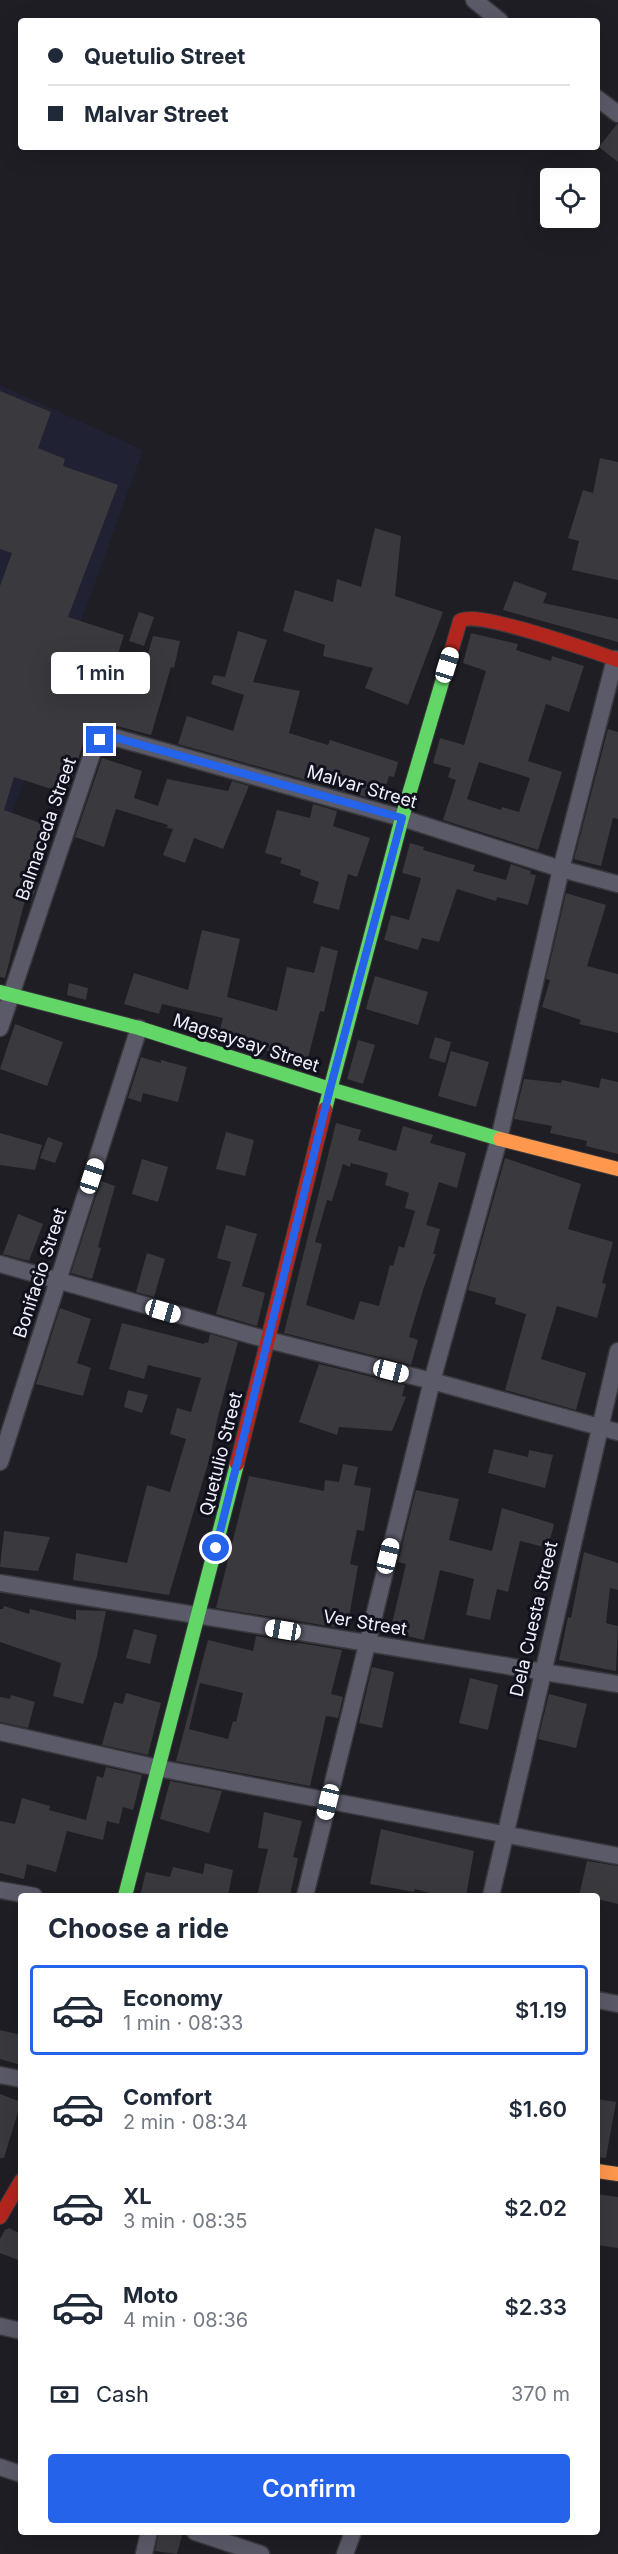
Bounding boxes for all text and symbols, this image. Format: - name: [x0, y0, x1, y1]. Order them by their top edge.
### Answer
- text: Quetulio Street: [84, 43, 245, 69]
- text: Malvar Street: [84, 101, 229, 127]
- map controls: [540, 168, 600, 228]
- button: locate: [540, 168, 600, 228]
- car: [433, 645, 461, 685]
- callout: 1 min: [51, 653, 150, 695]
- text: 1 min: [76, 661, 125, 685]
- route end: [86, 726, 113, 753]
- street label: Balmaceda Street: [11, 754, 80, 903]
- street label: Malvar Street: [305, 761, 420, 812]
- street label: Magsaysay Street: [171, 1009, 322, 1076]
- car: [78, 1156, 106, 1196]
- street label: Bonifacio Street: [9, 1205, 70, 1340]
- car: [143, 1297, 183, 1325]
- car: [371, 1358, 411, 1384]
- street label: Quetulio Street: [195, 1390, 246, 1518]
- route start: [202, 1534, 229, 1561]
- car: [375, 1536, 401, 1576]
- street label: Dela Cuesta Street: [505, 1539, 562, 1699]
- street label: Ver Street: [322, 1606, 409, 1640]
- car: [264, 1618, 302, 1642]
- car: [315, 1782, 341, 1822]
- text: Choose a ride: [48, 1912, 229, 1945]
- icon: car: [51, 1983, 105, 2037]
- text: Economy: [123, 1985, 223, 2011]
- text: $1.19: [515, 1997, 567, 2023]
- text: 1 min · 08:33: [123, 2011, 243, 2035]
- icon: car: [51, 2082, 105, 2136]
- text: Comfort: [123, 2084, 212, 2110]
- text: $1.60: [508, 2096, 567, 2122]
- text: 2 min · 08:34: [123, 2110, 248, 2134]
- icon: car: [51, 2181, 105, 2235]
- text: XL: [123, 2183, 152, 2209]
- text: $2.02: [504, 2195, 567, 2221]
- text: 3 min · 08:35: [123, 2209, 247, 2233]
- icon: car: [51, 2280, 105, 2334]
- text: Moto: [123, 2282, 178, 2308]
- text: $2.33: [505, 2294, 567, 2320]
- text: 4 min · 08:36: [123, 2308, 248, 2332]
- icon: cash: [48, 2378, 81, 2411]
- text: Cash: [96, 2381, 149, 2407]
- text: 370 m: [511, 2382, 570, 2406]
- button: Confirm: [48, 2454, 570, 2523]

